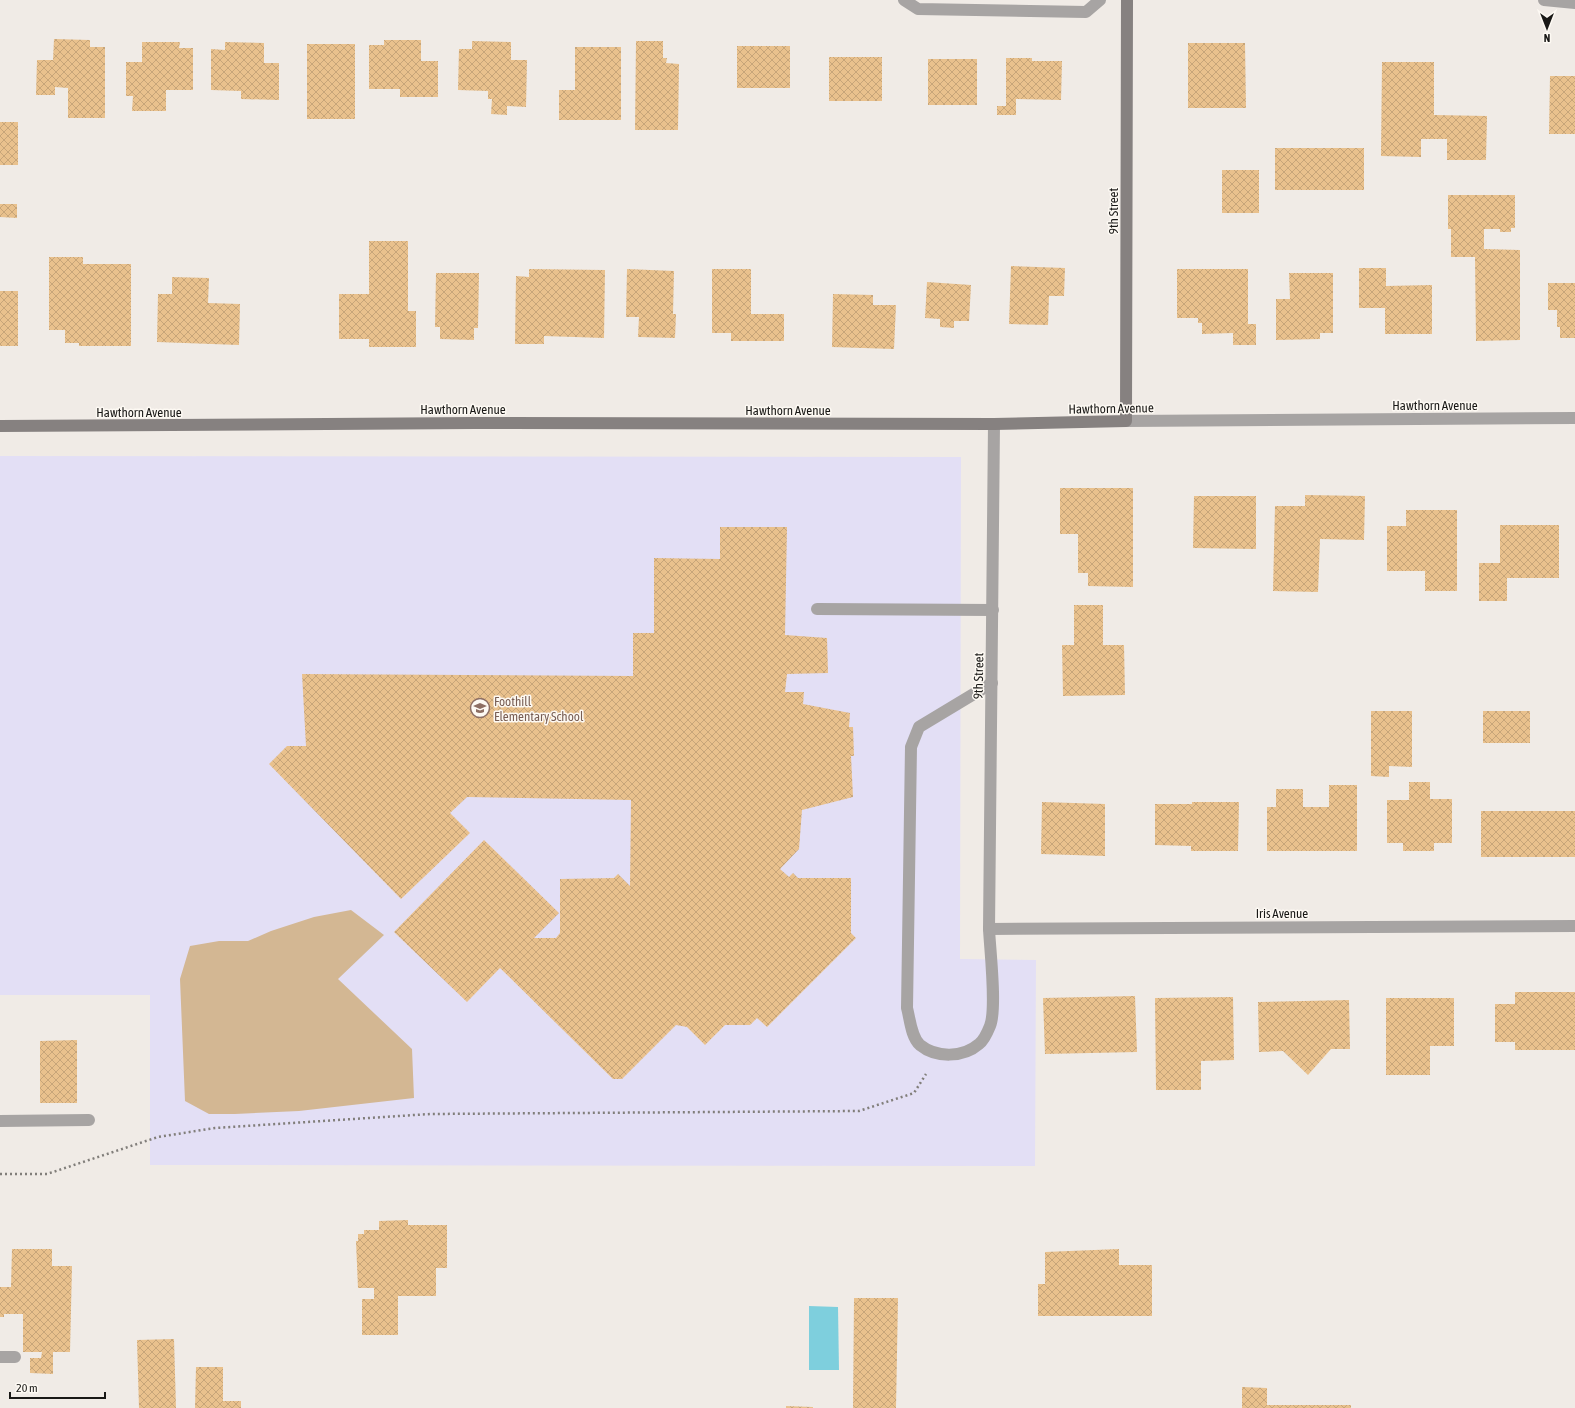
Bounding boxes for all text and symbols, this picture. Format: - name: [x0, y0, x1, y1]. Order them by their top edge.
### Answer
- north arrow: [1527, 8, 1567, 48]
- text: N: [1544, 32, 1550, 44]
- street label: 9th Street: [1106, 188, 1121, 234]
- street label: Hawthorn Avenue: [1392, 398, 1478, 413]
- street label: Hawthorn Avenue: [1068, 400, 1154, 417]
- street label: Hawthorn Avenue: [420, 402, 506, 417]
- street label: Hawthorn Avenue: [745, 403, 831, 418]
- street label: Hawthorn Avenue: [96, 405, 182, 420]
- street label: 9th Street: [971, 652, 986, 699]
- place label: Foothill Elementary School: [494, 694, 584, 724]
- school or university icon: Foothill Elementary School: [469, 697, 491, 719]
- street label: Iris Avenue: [1256, 906, 1308, 921]
- scale bar: [10, 1374, 105, 1400]
- text: 20 m: [16, 1381, 38, 1395]

